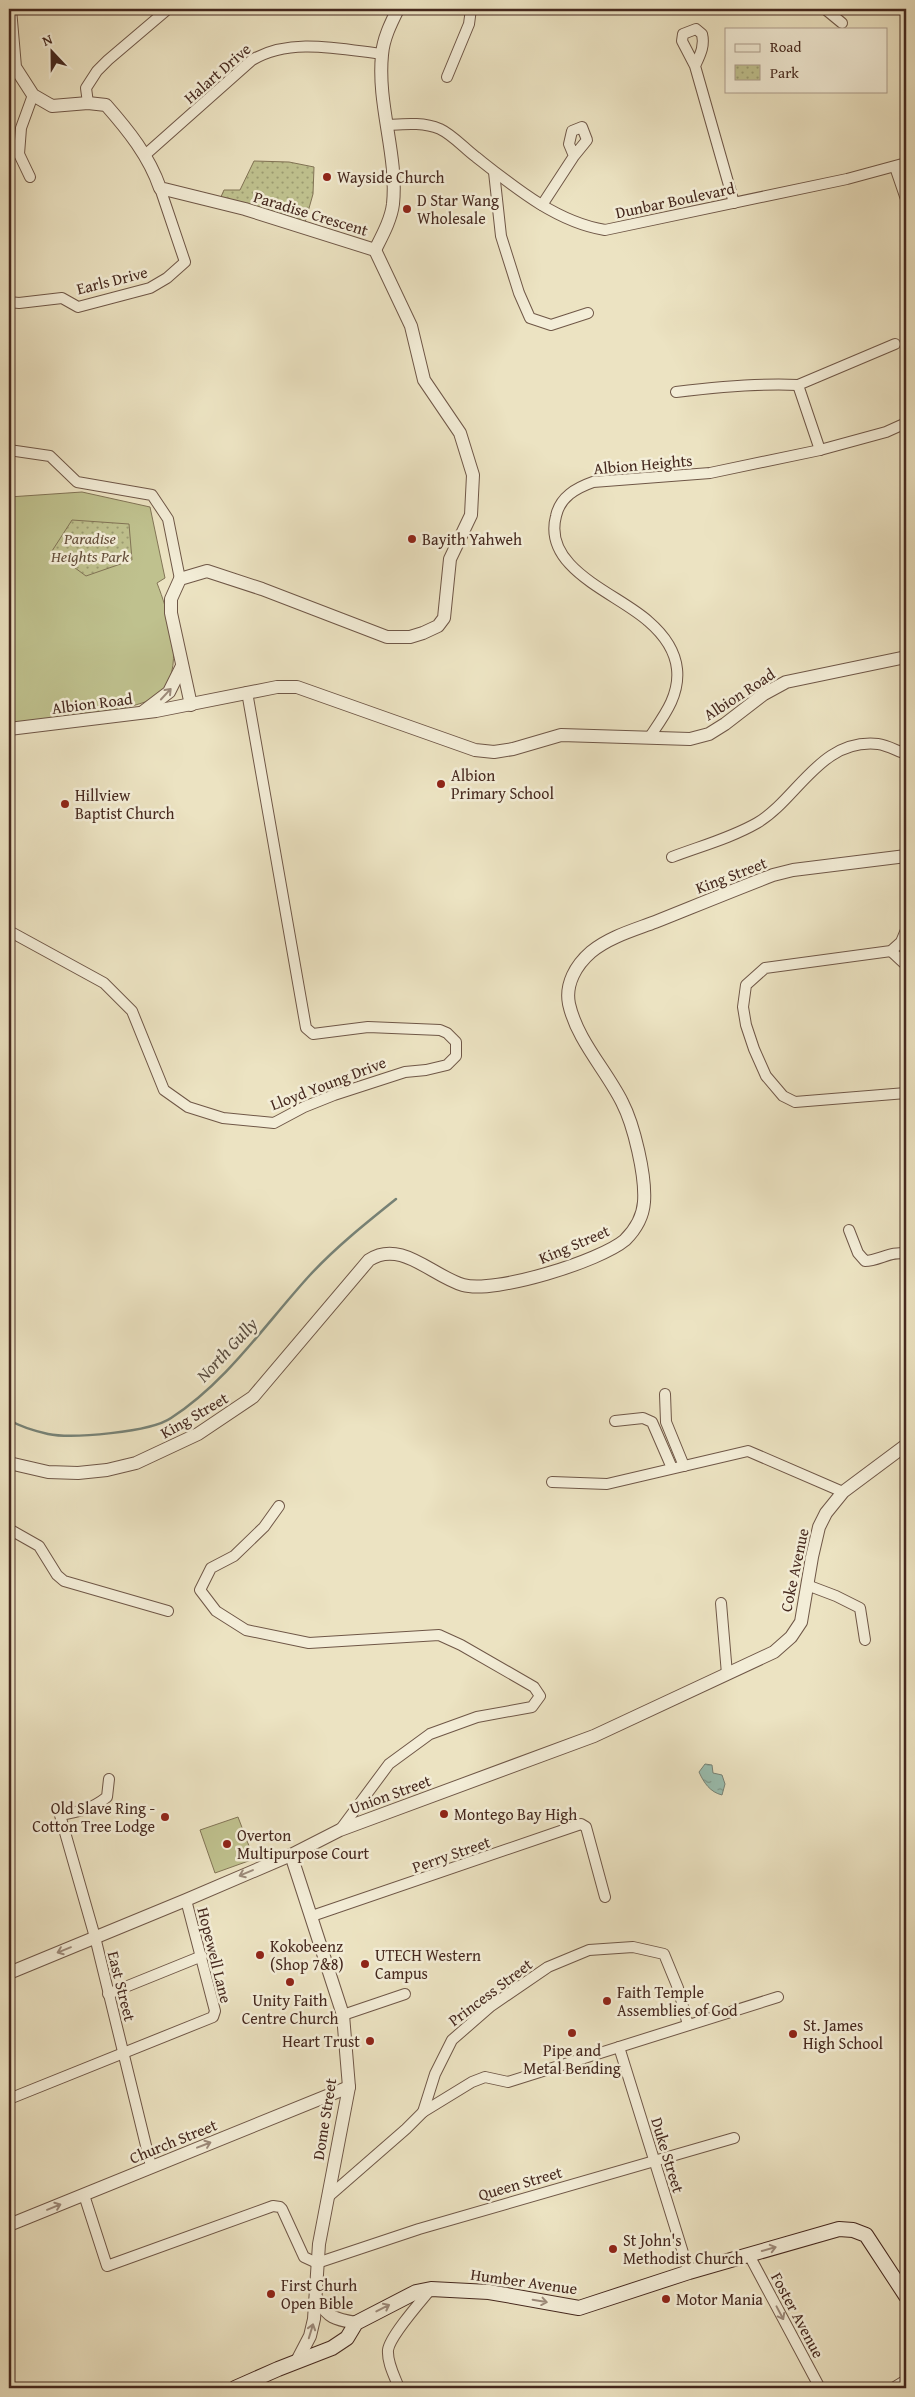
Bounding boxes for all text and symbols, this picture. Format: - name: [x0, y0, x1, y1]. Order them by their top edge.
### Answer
- north arrow: [28, 28, 78, 78]
- legend: [725, 28, 888, 92]
- text: N: [39, 29, 56, 51]
- text: Road: [770, 36, 801, 57]
- street label: Halart Drive: [178, 37, 256, 109]
- text: Park: [770, 62, 799, 83]
- place label: Wayside Church: [337, 165, 444, 189]
- marker: Wayside Church: [321, 171, 333, 183]
- street label: Dunbar Boulevard: [613, 176, 737, 224]
- street label: Paradise Crescent: [251, 184, 372, 242]
- place label: D Star Wang Wholesale: [417, 188, 499, 230]
- marker: D Star Wang Wholesale: [401, 203, 413, 215]
- street label: Earls Drive: [74, 260, 150, 300]
- street label: Albion Heights: [593, 448, 693, 480]
- park label: Paradise Heights Park: [50, 526, 130, 568]
- place label: Bayith Yahweh: [422, 527, 522, 551]
- marker: Bayith Yahweh: [406, 533, 418, 545]
- street label: Albion Road: [698, 662, 780, 726]
- street label: Albion Road: [50, 686, 134, 720]
- one-way arrow: [160, 687, 172, 700]
- place label: Albion Primary School: [451, 763, 554, 805]
- marker: Albion Primary School: [435, 778, 447, 790]
- place label: Hillview Baptist Church: [75, 783, 174, 825]
- marker: Hillview Baptist Church: [59, 798, 71, 810]
- street label: King Street: [692, 850, 771, 900]
- street label: Lloyd Young Drive: [267, 1050, 389, 1116]
- street label: King Street: [535, 1218, 613, 1270]
- water label: North Gully: [189, 1311, 264, 1389]
- street label: King Street: [156, 1386, 233, 1444]
- street label: Coke Avenue: [773, 1526, 815, 1614]
- street label: Union Street: [346, 1768, 434, 1820]
- place label: Old Slave Ring - Cotton Tree Lodge: [32, 1796, 156, 1838]
- place label: Montego Bay High: [454, 1802, 577, 1826]
- marker: Montego Bay High: [438, 1808, 450, 1820]
- marker: Old Slave Ring - Cotton Tree Lodge: [159, 1811, 171, 1823]
- place label: Overton Multipurpose Court: [237, 1823, 370, 1865]
- street label: Perry Street: [409, 1829, 494, 1879]
- marker: Overton Multipurpose Court: [221, 1838, 233, 1850]
- one-way arrow: [239, 1868, 254, 1878]
- street label: Hopewell Lane: [192, 1905, 238, 2005]
- place label: Kokobeenz (Shop 7&8): [270, 1934, 344, 1976]
- place label: UTECH Western Campus: [375, 1943, 481, 1985]
- one-way arrow: [57, 1946, 72, 1955]
- street label: East Street: [102, 1948, 142, 2024]
- marker: Kokobeenz (Shop 7&8): [254, 1949, 266, 1961]
- street label: Princess Street: [443, 1952, 537, 2032]
- marker: UTECH Western Campus: [359, 1958, 371, 1970]
- marker: Unity Faith Centre Church: [284, 1976, 296, 1988]
- place label: Faith Temple Assemblies of God: [617, 1980, 738, 2022]
- place label: Unity Faith Centre Church: [242, 1988, 338, 2030]
- marker: Faith Temple Assemblies of God: [601, 1995, 613, 2007]
- place label: St. James High School: [803, 2013, 884, 2055]
- marker: Pipe and Metal Bending: [566, 2027, 578, 2039]
- marker: St. James High School: [787, 2028, 799, 2040]
- place label: Heart Trust: [282, 2029, 360, 2053]
- marker: Heart Trust: [364, 2035, 376, 2047]
- place label: Pipe and Metal Bending: [523, 2038, 621, 2080]
- street label: Dome Street: [306, 2076, 342, 2162]
- street label: Church Street: [126, 2112, 221, 2169]
- street label: Duke Street: [645, 2114, 691, 2196]
- one-way arrow: [196, 2140, 212, 2149]
- street label: Queen Street: [475, 2159, 565, 2206]
- one-way arrow: [46, 2201, 61, 2211]
- place label: St John's Methodist Church: [623, 2228, 744, 2270]
- marker: St John's Methodist Church: [607, 2243, 619, 2255]
- one-way arrow: [761, 2244, 777, 2253]
- street label: Humber Avenue: [469, 2262, 579, 2300]
- street label: Foster Avenue: [765, 2268, 831, 2362]
- place label: First Churh Open Bible: [281, 2273, 357, 2315]
- place label: Motor Mania: [676, 2287, 763, 2311]
- marker: First Churh Open Bible: [265, 2288, 277, 2300]
- marker: Motor Mania: [660, 2293, 672, 2305]
- one-way arrow: [532, 2297, 548, 2307]
- one-way arrow: [375, 2303, 390, 2313]
- one-way arrow: [775, 2306, 785, 2321]
- one-way arrow: [307, 2324, 317, 2340]

